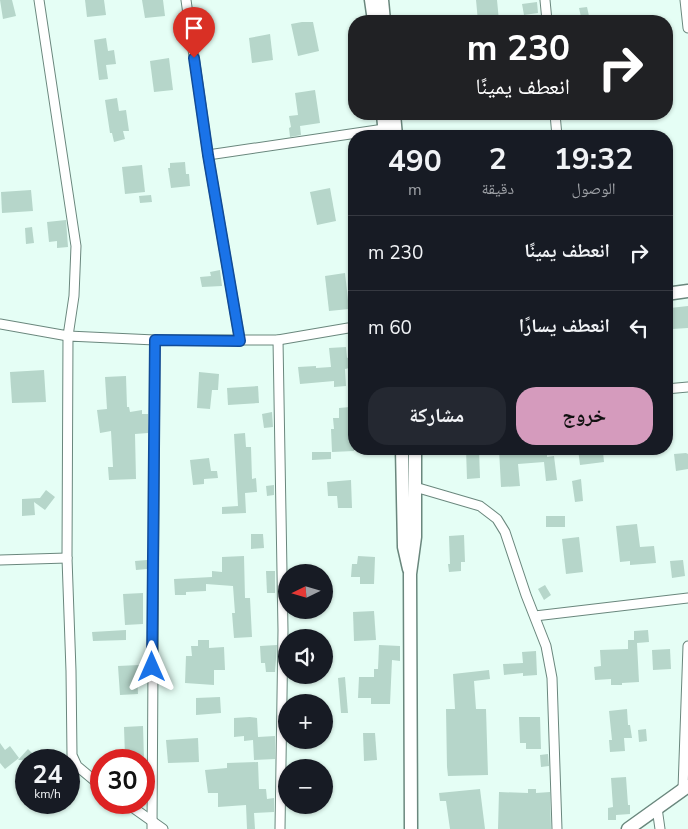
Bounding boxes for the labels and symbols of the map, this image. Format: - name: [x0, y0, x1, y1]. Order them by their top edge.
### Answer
- pin: [173, 7, 215, 58]
- north arrow: [278, 564, 332, 619]
- position arrow: [125, 640, 177, 692]
- speed limit sign: 30: [90, 749, 155, 814]

